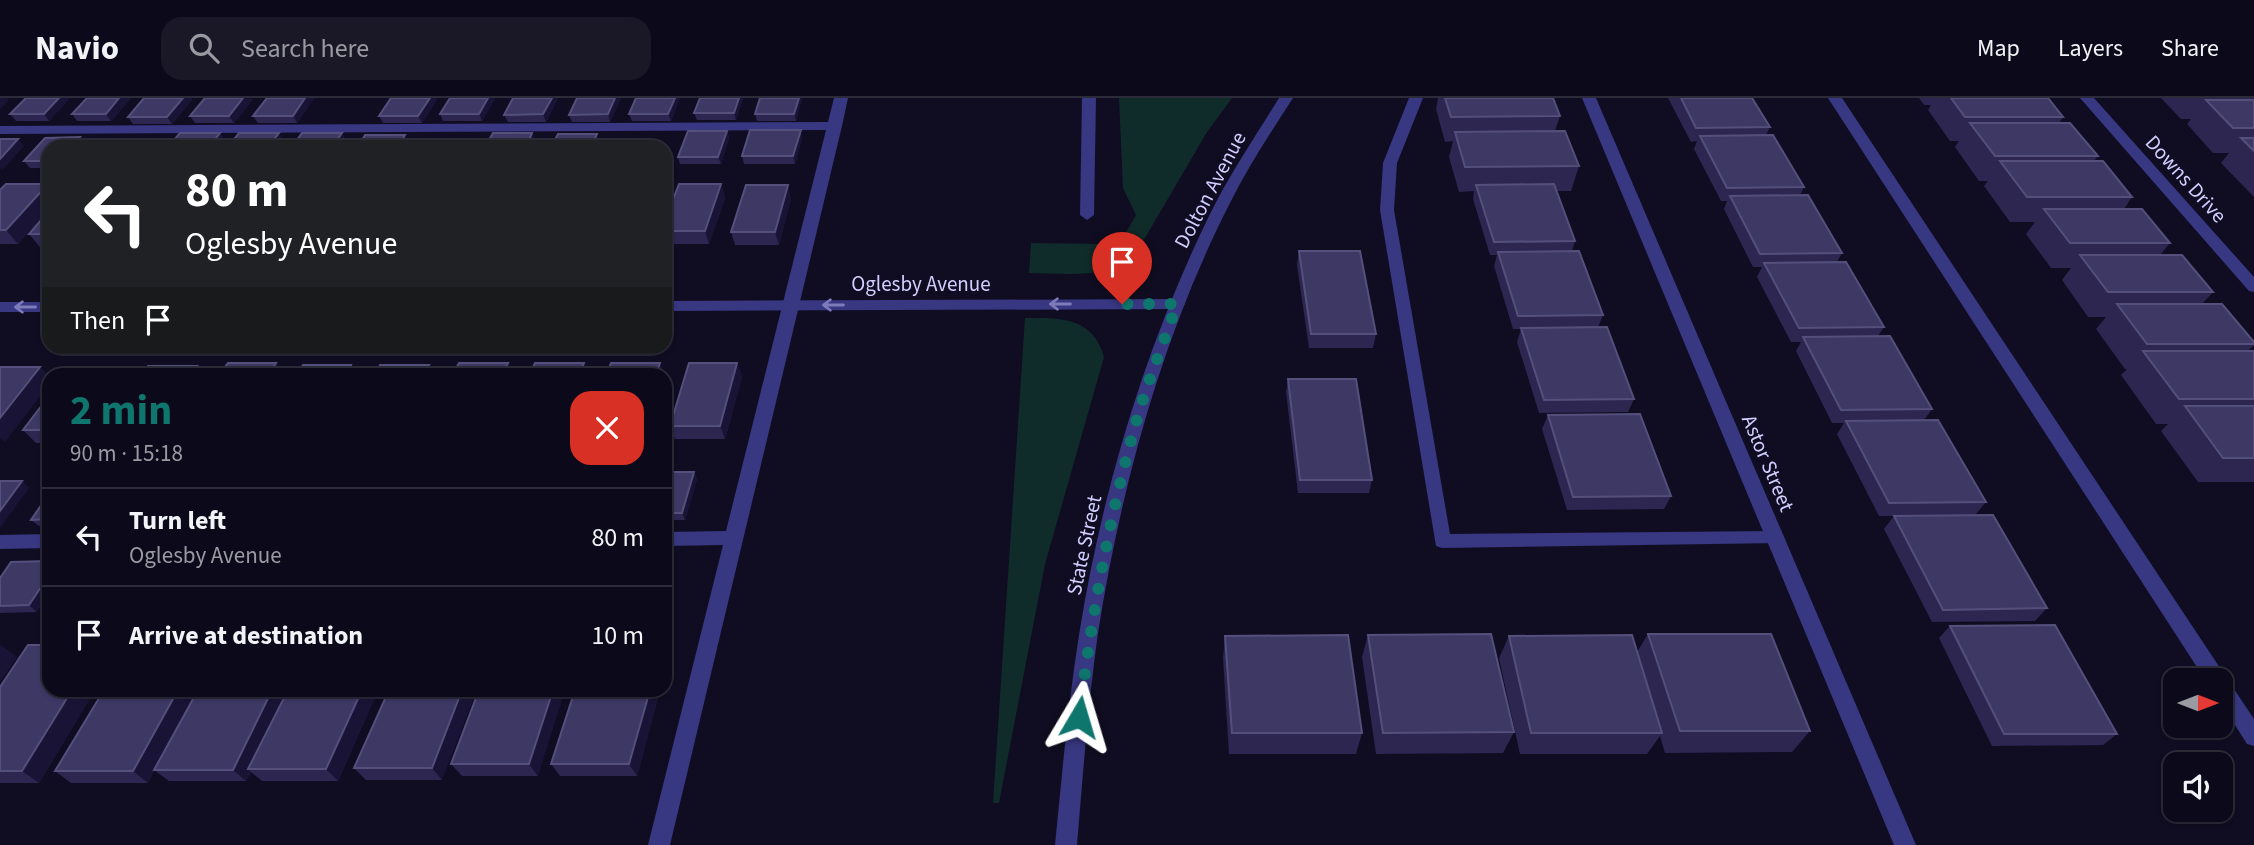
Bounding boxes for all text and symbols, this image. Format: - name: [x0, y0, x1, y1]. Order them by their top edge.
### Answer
- search box: [161, 17, 651, 80]
- text: Navio: [35, 25, 119, 72]
- icon: search: [185, 29, 223, 67]
- text: Search here: [241, 30, 369, 67]
- text: Map: [1977, 31, 2020, 66]
- text: Layers: [2058, 31, 2123, 66]
- text: Share: [2161, 31, 2219, 66]
- street label: Dolton Avenue: [1167, 126, 1253, 254]
- street label: Downs Drive: [2138, 128, 2234, 230]
- text: 80 m: [185, 156, 289, 226]
- icon: left: [70, 168, 161, 259]
- text: Oglesby Avenue: [185, 221, 397, 267]
- pin: [1092, 232, 1152, 304]
- icon: arrive: [1103, 243, 1141, 281]
- street label: Oglesby Avenue: [851, 269, 991, 299]
- one-way arrow: [1049, 297, 1072, 311]
- one-way arrow: [821, 298, 844, 312]
- one-way arrow: [13, 300, 36, 314]
- icon: arrive: [139, 301, 177, 339]
- text: Then: [70, 302, 125, 339]
- text: 2 min: [70, 381, 172, 441]
- button: close: [570, 391, 644, 465]
- street label: Astor Street: [1734, 410, 1802, 516]
- text: 90 m · 15:18: [70, 437, 183, 470]
- street label: State Street: [1059, 492, 1109, 598]
- text: Turn left: [129, 502, 226, 539]
- icon: left: [70, 518, 108, 556]
- text: 80 m: [591, 519, 644, 556]
- text: Oglesby Avenue: [129, 539, 282, 572]
- icon: arrive: [70, 616, 108, 654]
- text: Arrive at destination: [129, 617, 363, 654]
- text: 10 m: [591, 617, 644, 654]
- north arrow: [2163, 668, 2233, 738]
- map controls: [2163, 668, 2233, 822]
- position arrow: [1042, 680, 1116, 754]
- button: sound: [2163, 752, 2233, 822]

